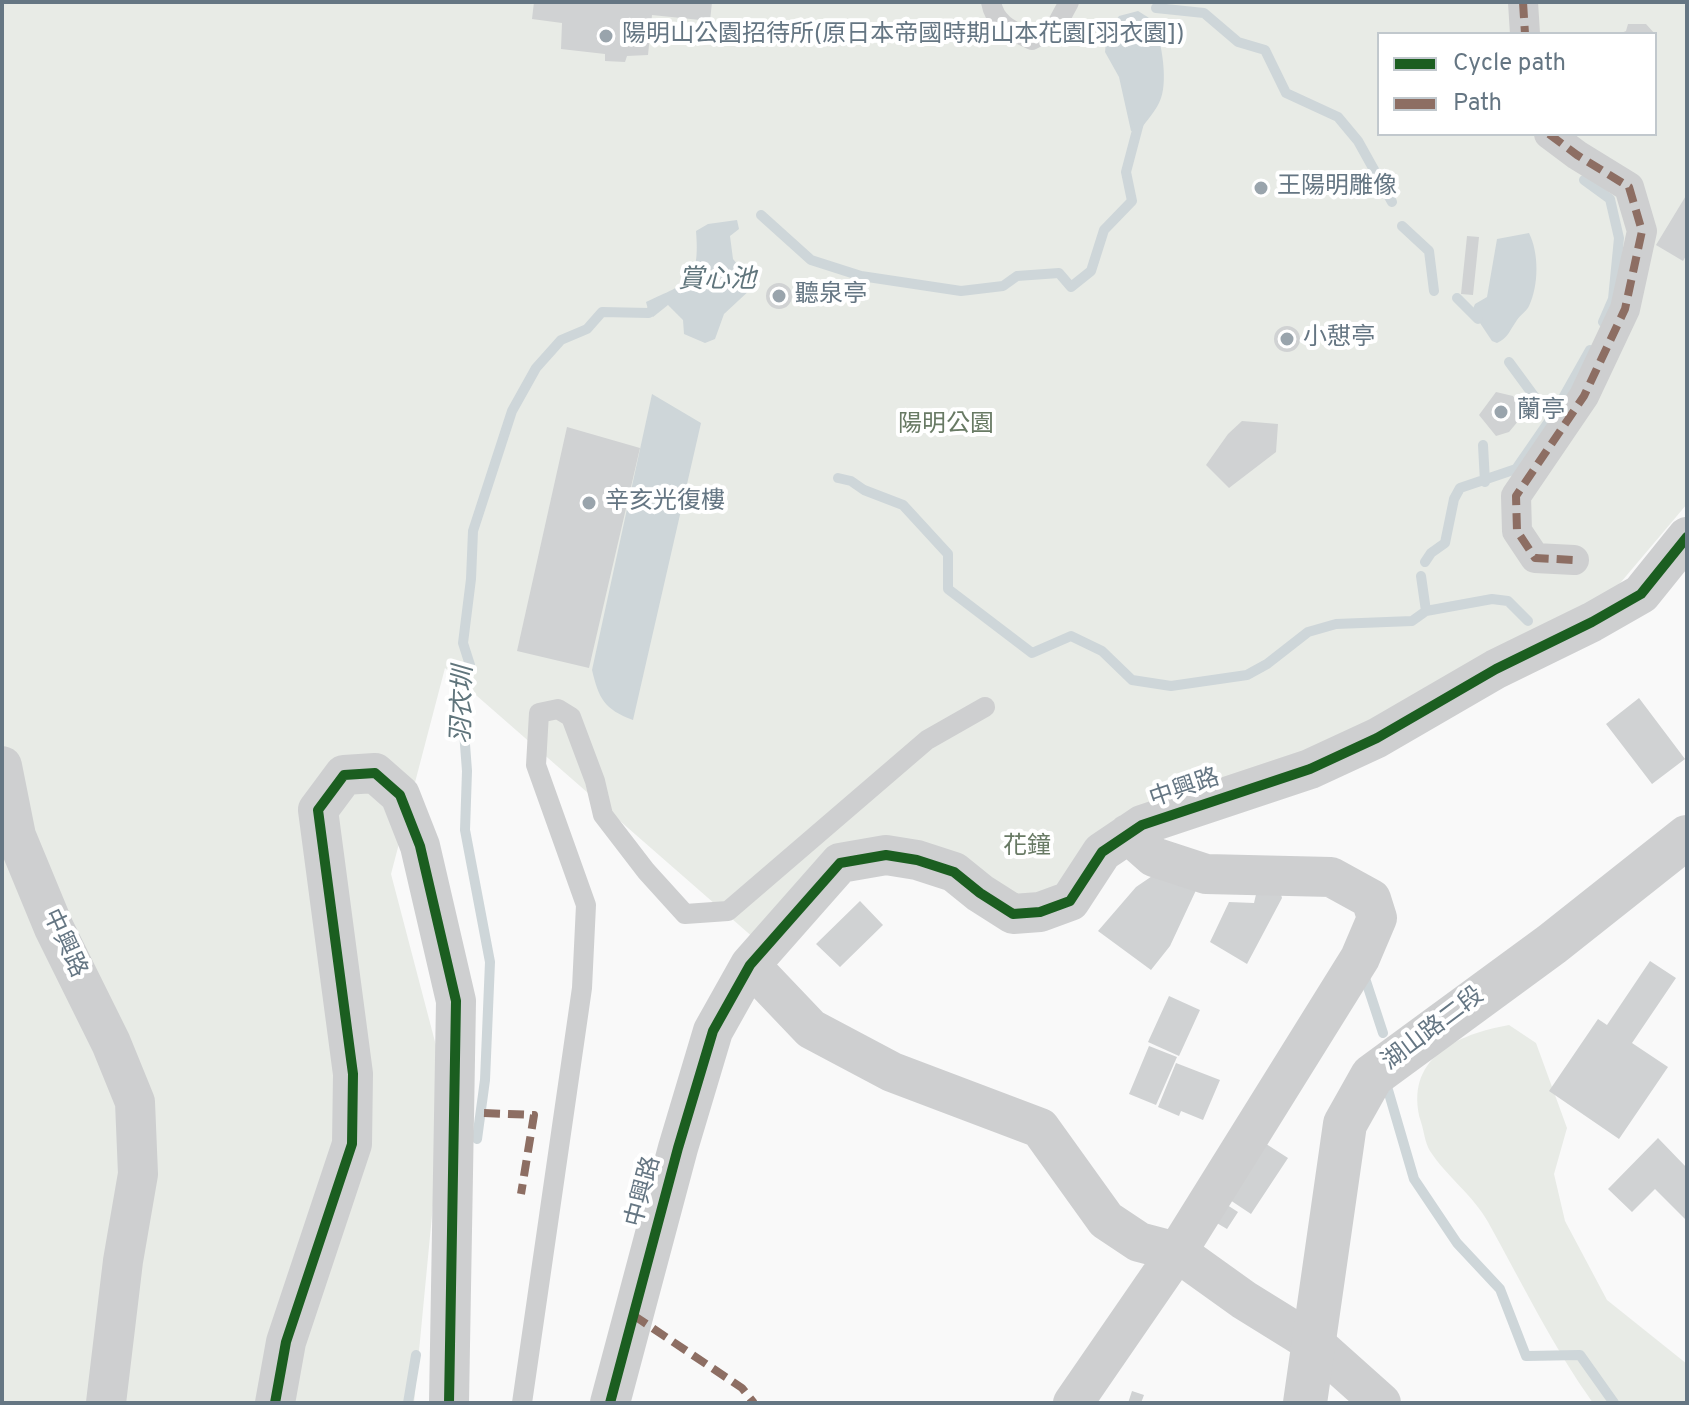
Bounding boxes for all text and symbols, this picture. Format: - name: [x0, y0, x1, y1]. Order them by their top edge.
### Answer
- place label: 陽明山公園招待所(原日本帝國時期山本花園[羽衣園]): [622, 22, 1185, 50]
- marker: 陽明山公園招待所(原日本帝國時期山本花園[羽衣園]): [597, 27, 615, 45]
- legend: [1377, 32, 1657, 136]
- text: Cycle path: [1453, 49, 1566, 79]
- text: Path: [1453, 89, 1502, 119]
- place label: 王陽明雕像: [1277, 174, 1397, 202]
- marker: 王陽明雕像: [1252, 179, 1270, 197]
- water label: 賞心池: [678, 266, 756, 298]
- place label: 聽泉亭: [795, 282, 867, 310]
- marker: 聽泉亭: [770, 287, 788, 305]
- place label: 小憇亭: [1303, 325, 1375, 353]
- marker: 小憇亭: [1278, 330, 1296, 348]
- place label: 蘭亭: [1517, 398, 1565, 426]
- marker: 蘭亭: [1492, 403, 1510, 421]
- park label: 陽明公園: [898, 412, 994, 440]
- place label: 辛亥光復樓: [605, 489, 725, 517]
- marker: 辛亥光復樓: [580, 494, 598, 512]
- water label: 羽衣圳: [448, 665, 482, 745]
- street label: 中興路: [1146, 765, 1224, 815]
- park label: 花鐘: [1003, 834, 1051, 862]
- street label: 中興路: [35, 905, 91, 983]
- street label: 湖山路二段: [1377, 982, 1491, 1078]
- street label: 中興路: [622, 1153, 668, 1231]

